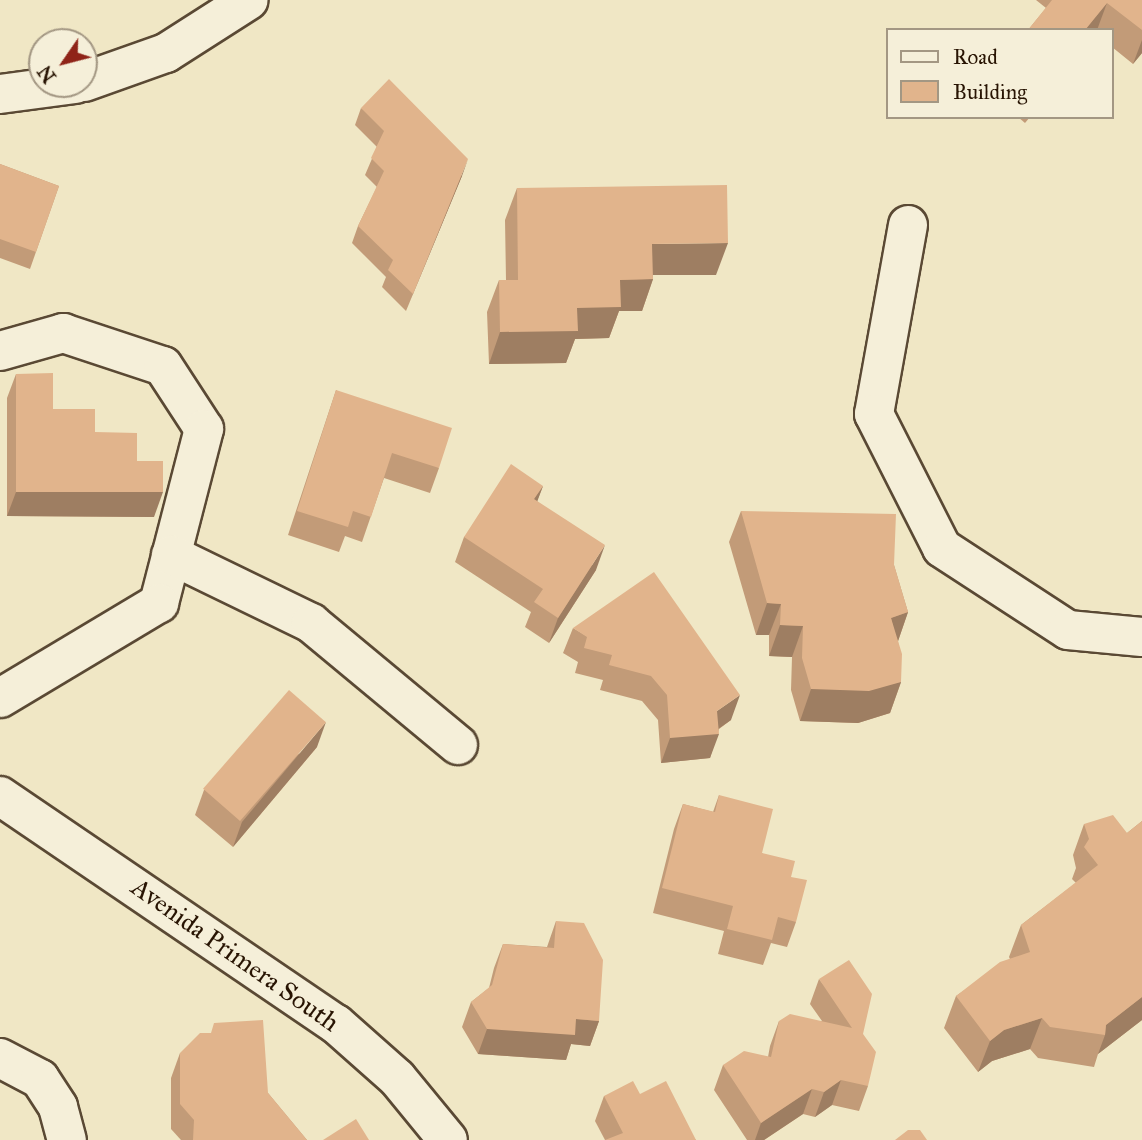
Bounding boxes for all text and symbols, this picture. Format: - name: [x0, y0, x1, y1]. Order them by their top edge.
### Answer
- north arrow: [28, 28, 98, 98]
- legend: [886, 28, 1114, 119]
- text: Road: [953, 44, 998, 70]
- text: N: [33, 61, 61, 87]
- text: Building: [953, 79, 1027, 105]
- street label: Avenida Primera South: [125, 872, 345, 1038]

